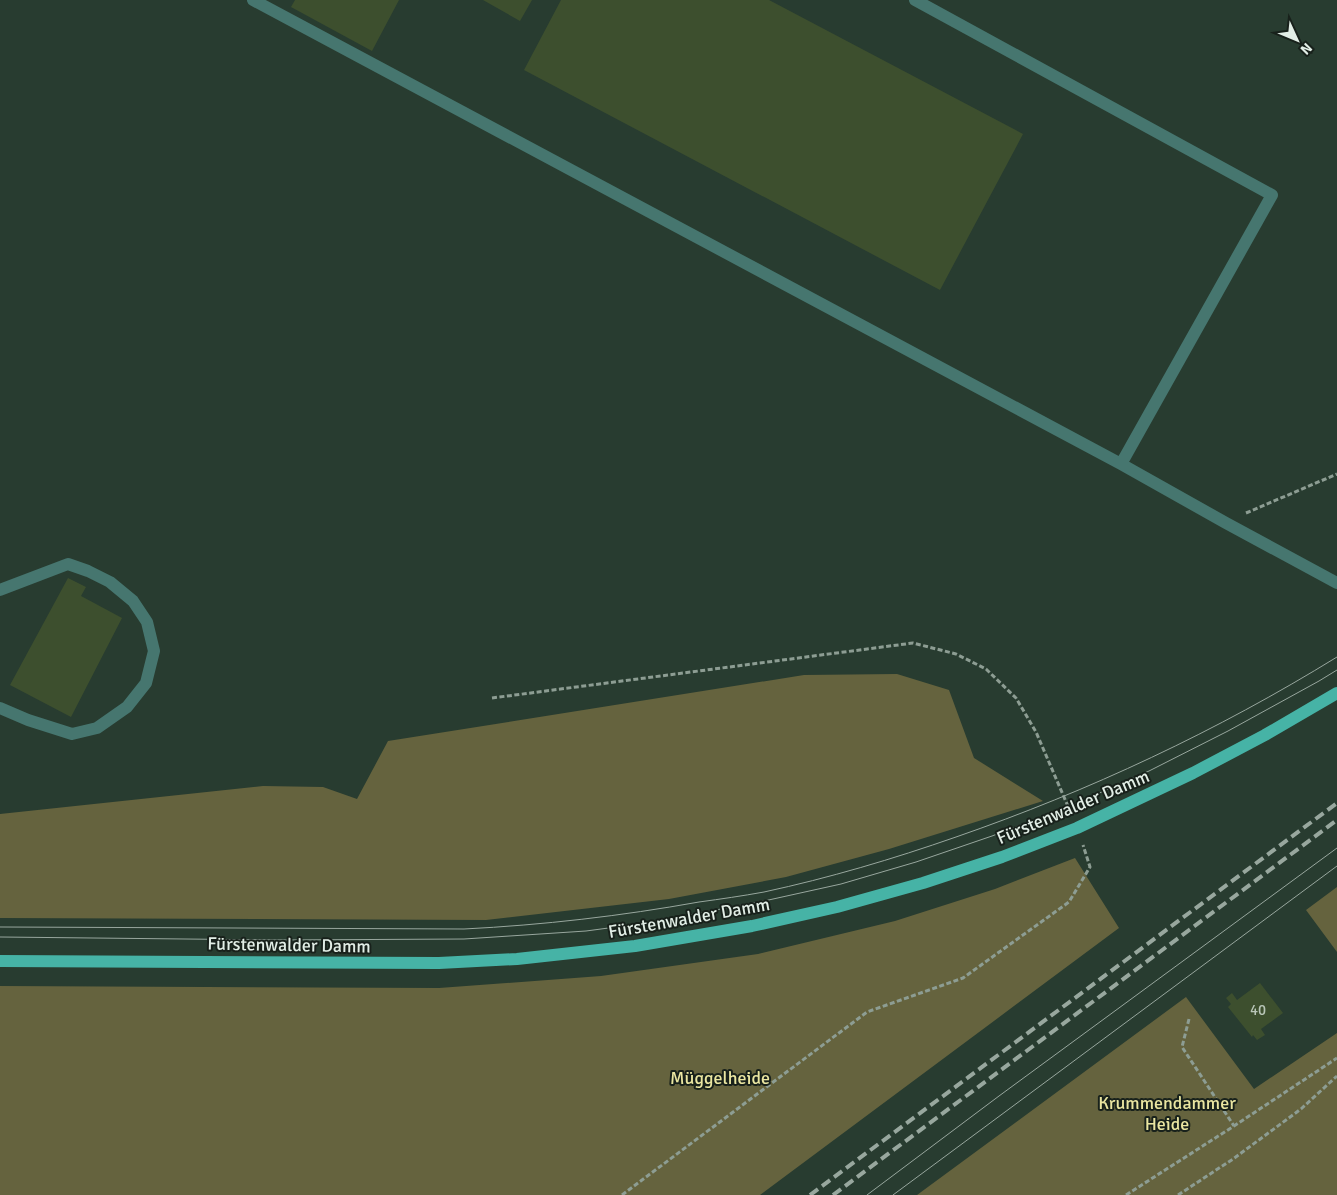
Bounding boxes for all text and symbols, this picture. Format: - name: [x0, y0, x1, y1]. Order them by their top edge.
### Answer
- north arrow: [1272, 15, 1322, 65]
- text: N: [1296, 39, 1315, 58]
- street label: Fürstenwalder Damm: [993, 765, 1153, 849]
- street label: Fürstenwalder Damm: [607, 893, 771, 943]
- street label: Fürstenwalder Damm: [207, 933, 371, 957]
- house number: 40: [1250, 1001, 1266, 1019]
- park label: Müggelheide: [670, 1067, 770, 1089]
- park label: Krummendammer Heide: [1098, 1092, 1236, 1135]

